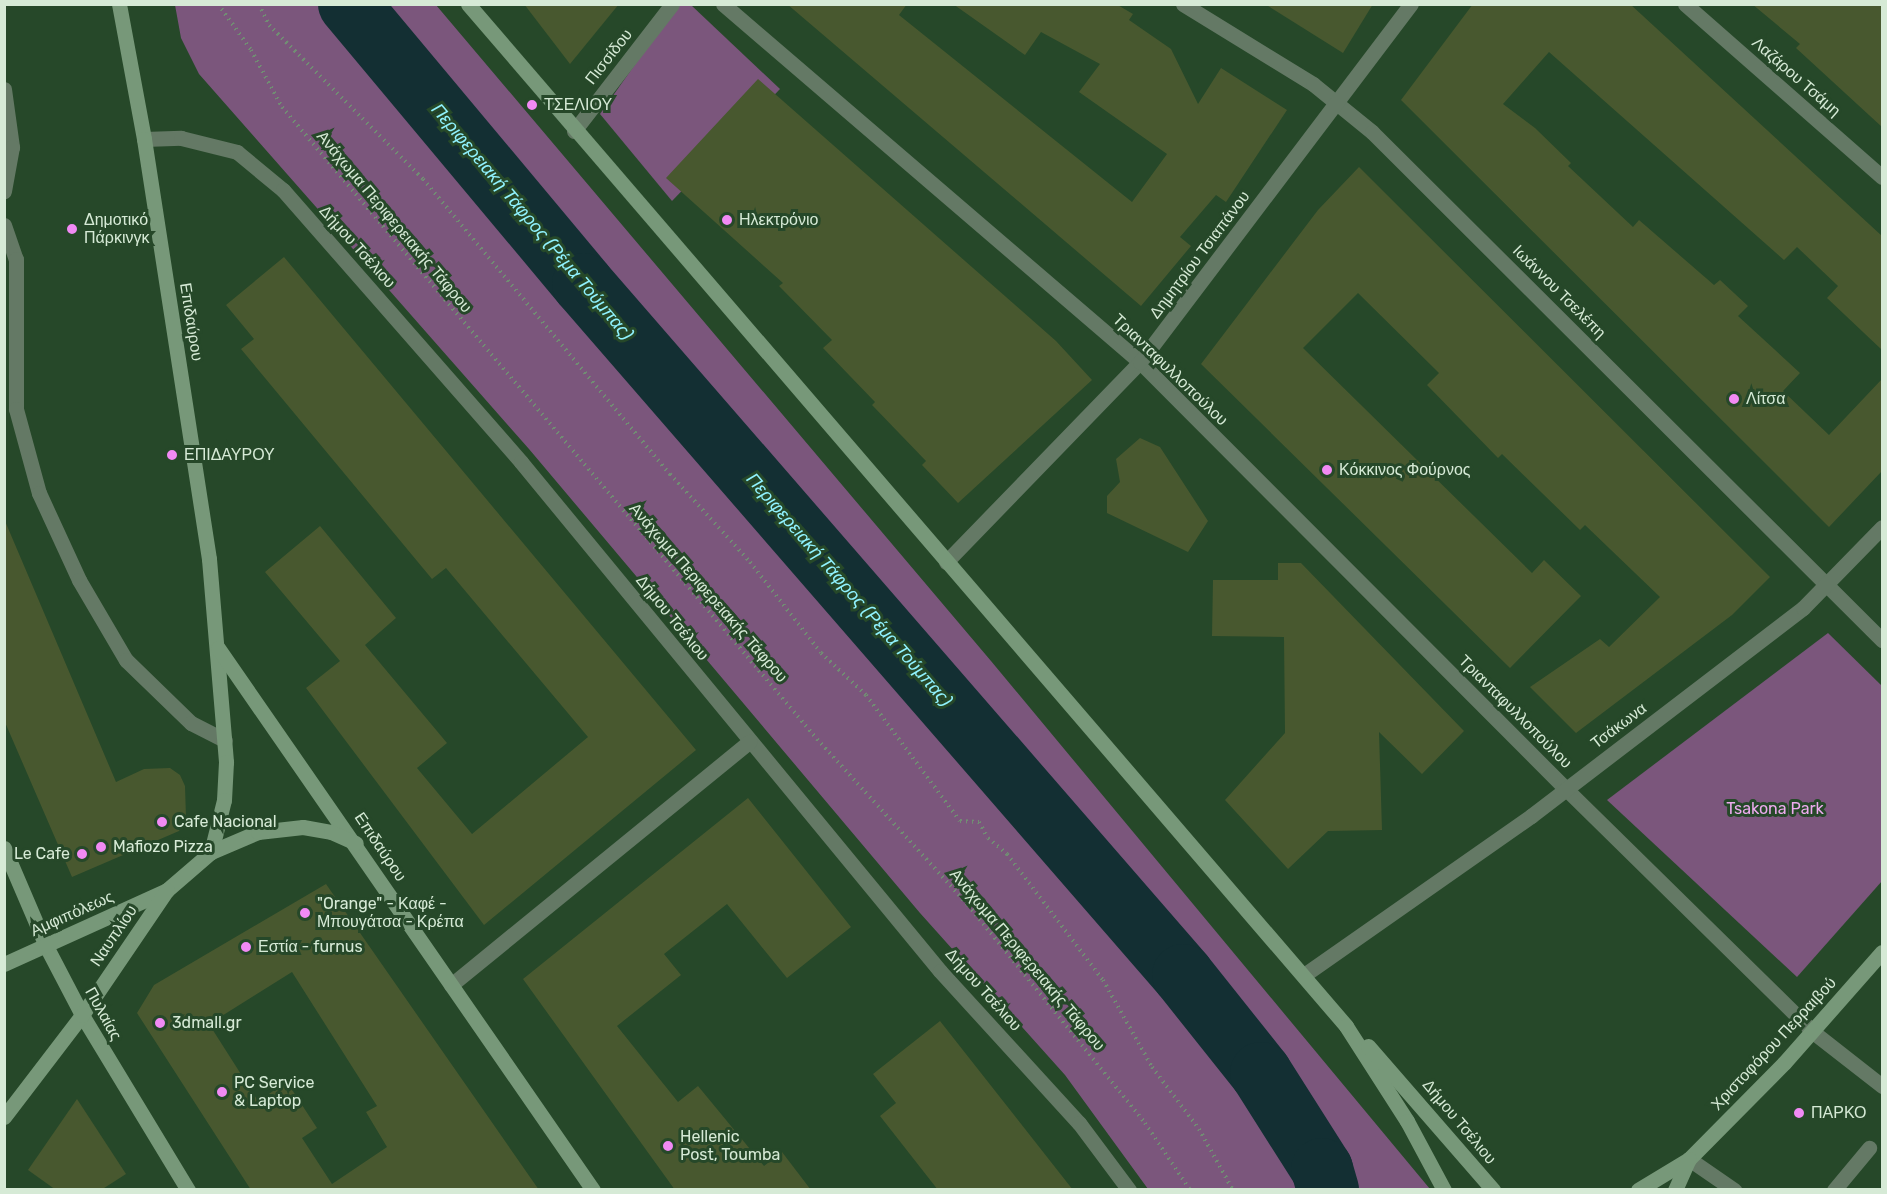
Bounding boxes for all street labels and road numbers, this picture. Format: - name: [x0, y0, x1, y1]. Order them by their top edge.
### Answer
- street label: Πισσίδου: [581, 25, 637, 89]
- street label: Λαζάρου Τσάμη: [1748, 33, 1844, 121]
- street label: Ανάχωμα Περιφερειακής Τάφρου: [312, 127, 476, 317]
- street label: Δημητρίου Τσιαπάνου: [1146, 187, 1254, 323]
- street label: Δήμου Τσέλιου: [315, 202, 399, 292]
- street label: Ιωάννου Τσελέπη: [1508, 241, 1610, 343]
- street label: Επιδαύρου: [175, 282, 207, 362]
- street label: Τριανταφυλλοπούλου: [1109, 310, 1231, 430]
- street label: Ανάχωμα Περιφερειακής Τάφρου: [625, 499, 791, 687]
- street label: Δήμου Τσέλιου: [632, 571, 712, 665]
- street label: Τριανταφυλλοπούλου: [1454, 651, 1576, 773]
- street label: Τσάκωνα: [1587, 699, 1651, 753]
- street label: Επιδαύρου: [350, 809, 410, 885]
- street label: Ανάχωμα Περιφερειακής Τάφρου: [945, 865, 1109, 1055]
- street label: Αμφιπόλεως: [28, 887, 116, 941]
- street label: Ναυπλίου: [87, 902, 141, 970]
- street label: Δήμου Τσέλιου: [941, 945, 1025, 1035]
- street label: Χριστοφόρου Περραιβού: [1707, 974, 1841, 1114]
- street label: Πυλαίας: [81, 984, 125, 1044]
- street label: Δήμου Τσέλιου: [1418, 1076, 1500, 1168]

